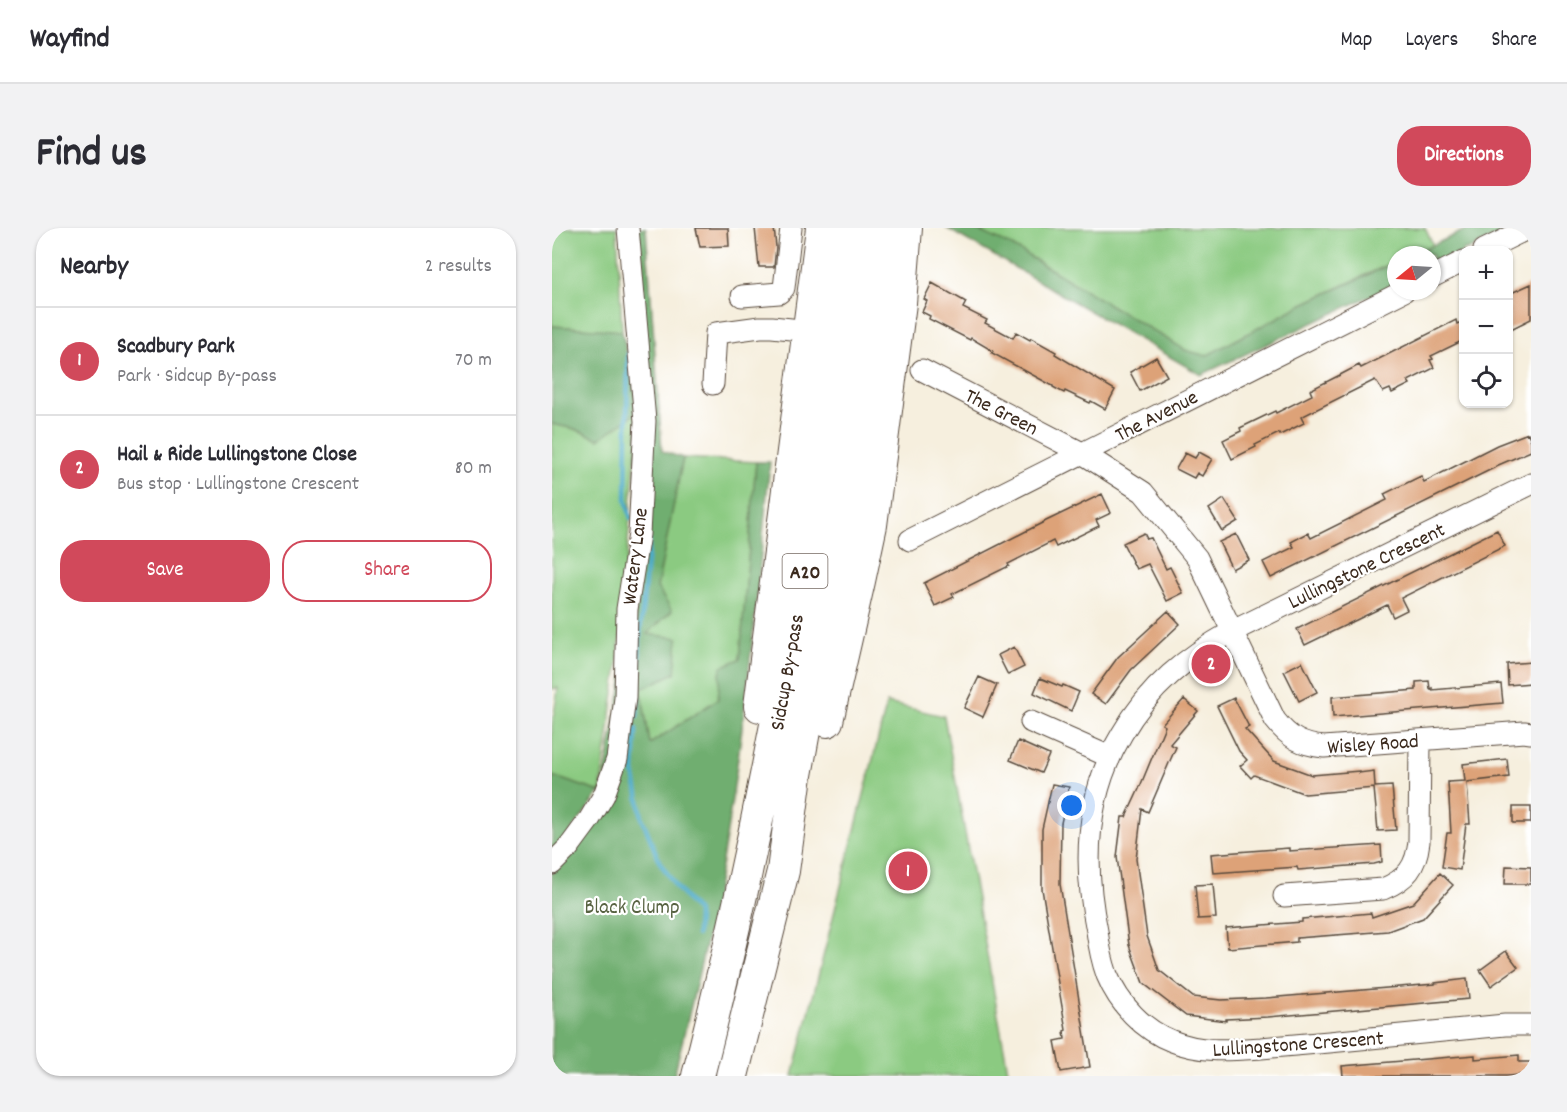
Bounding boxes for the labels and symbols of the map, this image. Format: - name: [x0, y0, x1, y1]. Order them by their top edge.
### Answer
- north arrow: [1387, 246, 1441, 300]
- street label: The Green: [959, 382, 1042, 445]
- street label: The Avenue: [1111, 384, 1204, 451]
- street label: Watery Lane: [616, 506, 658, 607]
- street label: Lullingstone Crescent: [1284, 517, 1451, 619]
- road number: A20: [782, 554, 828, 588]
- street label: Sidcup By-pass: [764, 612, 814, 733]
- pin: 2: [1192, 642, 1230, 686]
- street label: Wisley Road: [1326, 728, 1420, 764]
- your location: [1057, 791, 1086, 820]
- pin: 1: [888, 848, 928, 894]
- park label: Black Clump: [584, 894, 680, 924]
- street label: Lullingstone Crescent: [1212, 1025, 1385, 1067]

